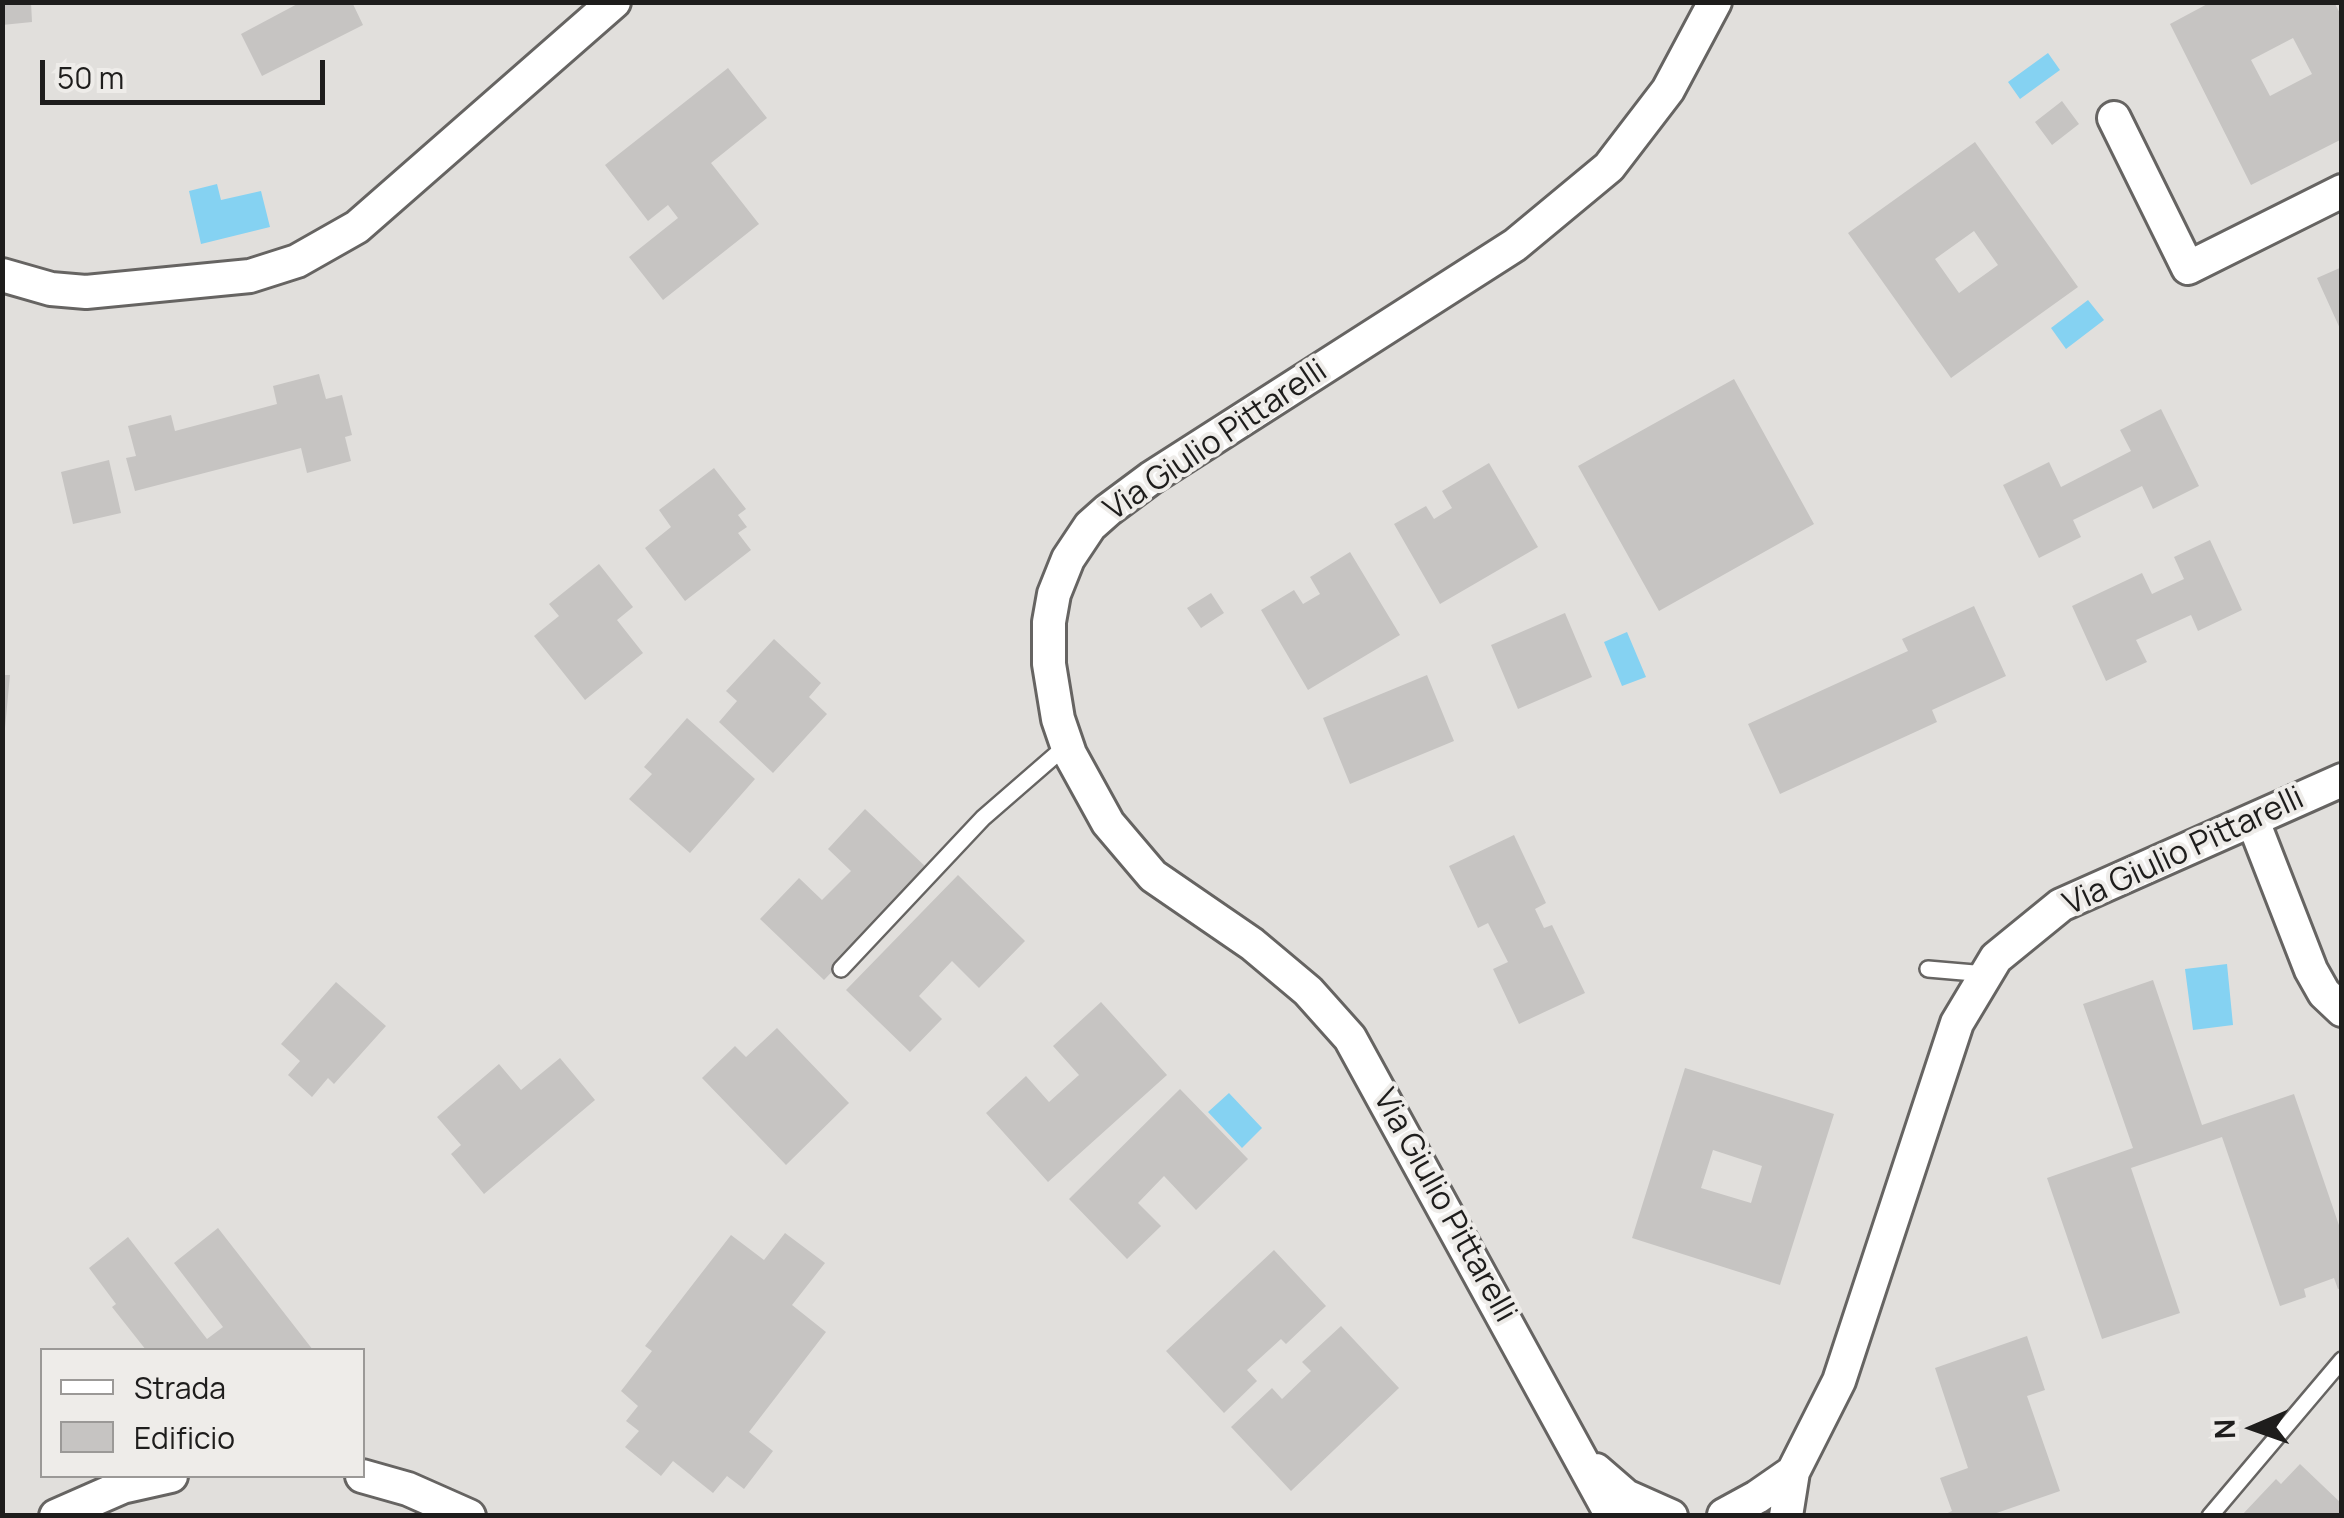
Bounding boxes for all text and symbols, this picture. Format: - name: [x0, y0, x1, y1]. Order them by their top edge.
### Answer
- scale bar: [45, 40, 330, 102]
- text: 50 m: [57, 57, 124, 98]
- street label: Via Giulio Pittarelli: [1097, 352, 1335, 530]
- street label: Via Giulio Pittarelli: [2058, 780, 2310, 924]
- street label: Via Giulio Pittarelli: [1364, 1083, 1524, 1329]
- legend: [40, 1348, 365, 1478]
- text: Strada: [134, 1367, 226, 1408]
- north arrow: [2204, 1378, 2304, 1478]
- text: Edificio: [134, 1417, 235, 1458]
- text: N: [2205, 1418, 2243, 1440]

